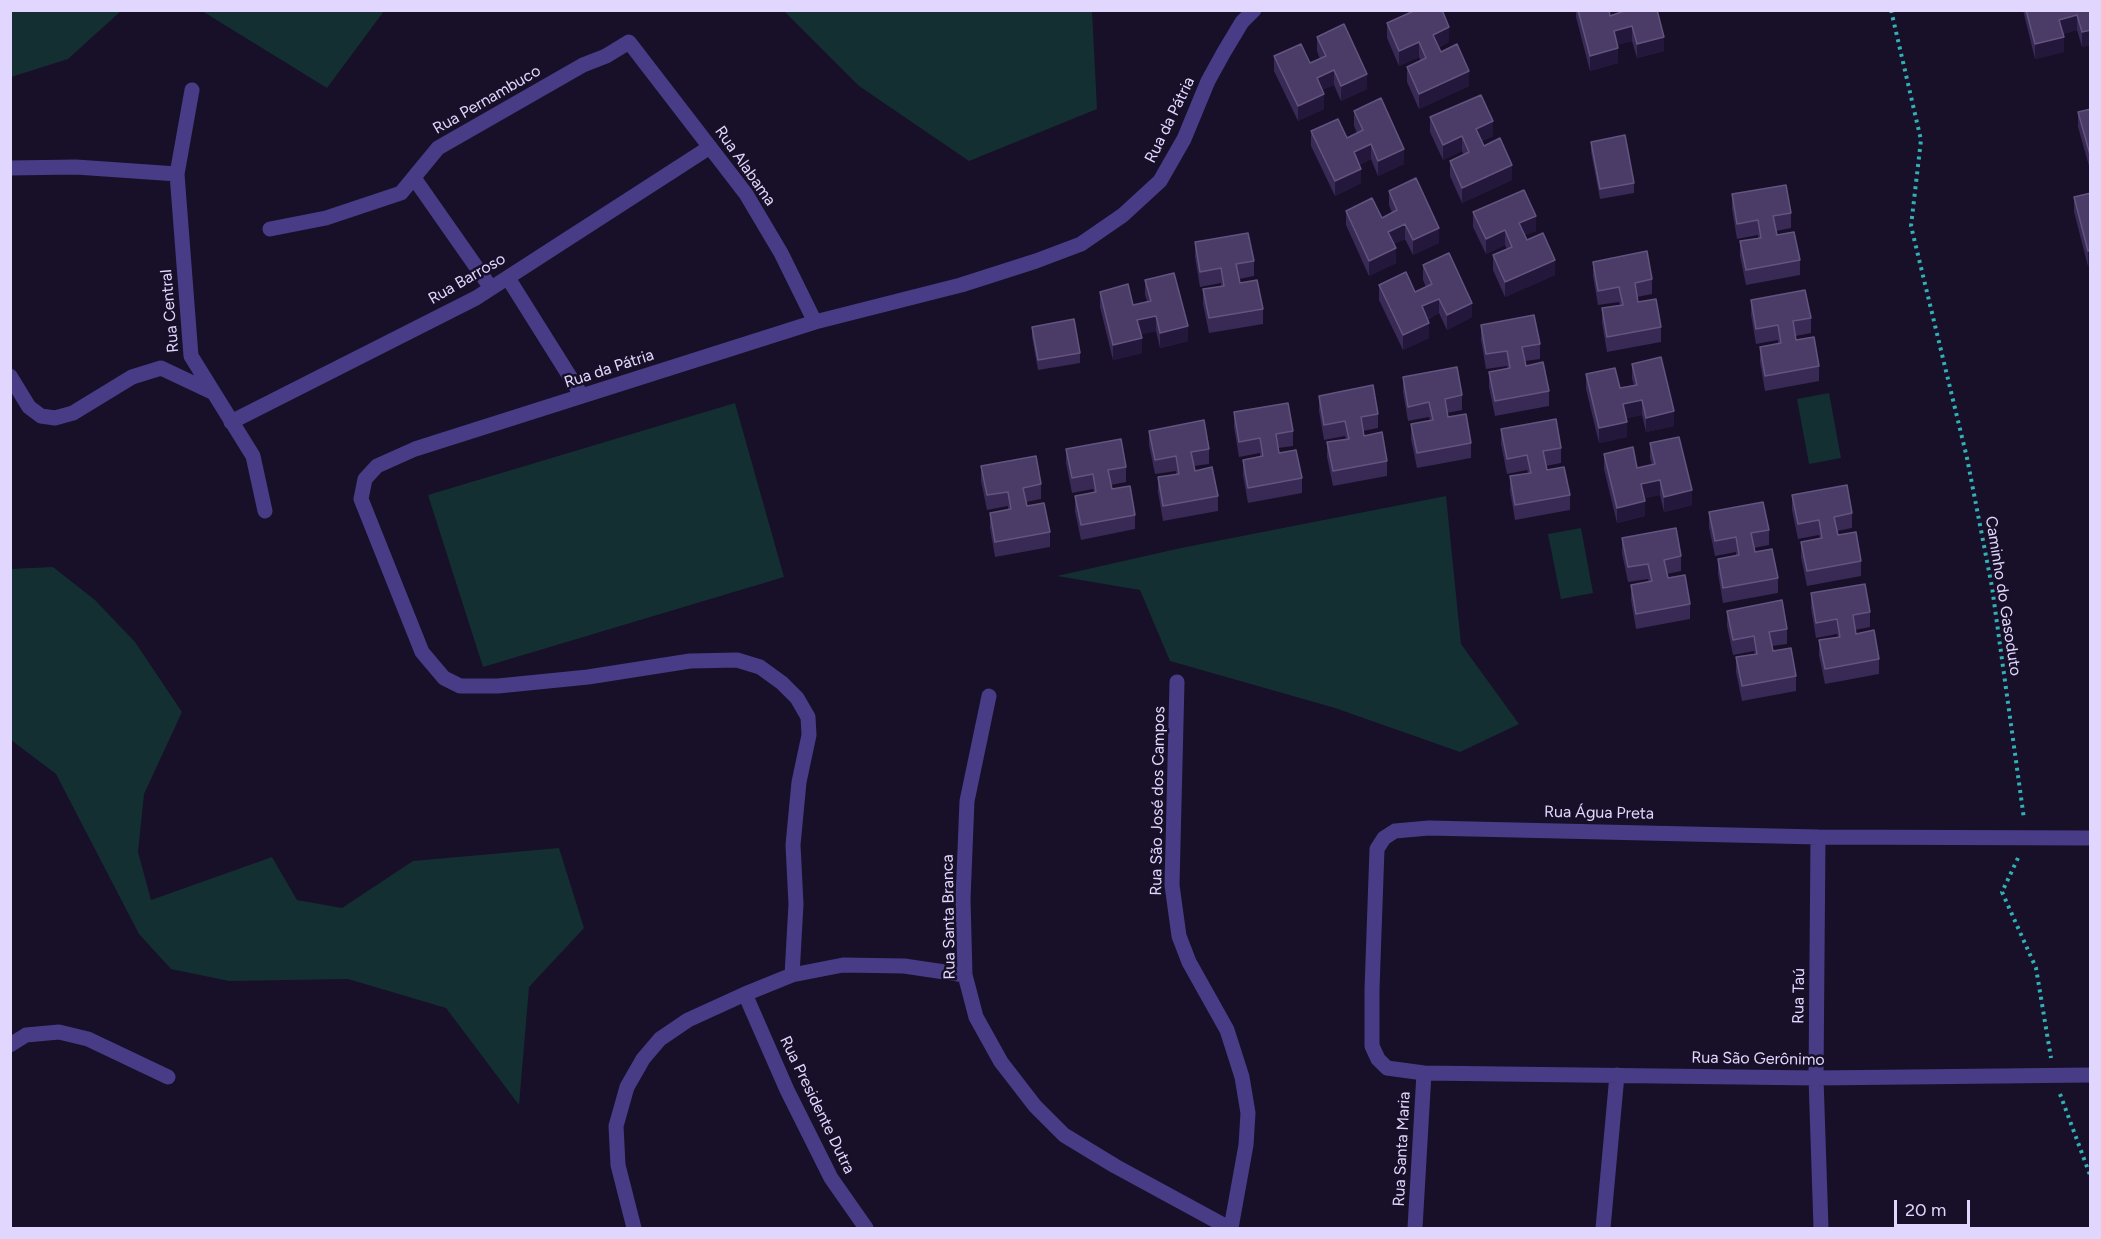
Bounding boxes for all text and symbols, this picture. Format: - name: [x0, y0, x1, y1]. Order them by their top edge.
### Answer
- street label: Rua Pernambuco: [430, 61, 544, 139]
- street label: Rua da Pátria: [1141, 74, 1199, 166]
- street label: Rua Alabama: [710, 122, 780, 210]
- street label: Rua Barroso: [425, 249, 509, 309]
- street label: Rua Central: [157, 269, 183, 353]
- street label: Rua da Pátria: [562, 345, 656, 393]
- street label: Caminho do Gasoduto: [1981, 515, 2025, 677]
- street label: Rua São José dos Campos: [1147, 706, 1169, 896]
- street label: Rua Água Preta: [1544, 802, 1654, 824]
- street label: Rua Santa Branca: [938, 854, 960, 980]
- street label: Rua Taú: [1789, 968, 1809, 1024]
- street label: Rua Presidente Dutra: [775, 1033, 859, 1177]
- street label: Rua São Gerônimo: [1691, 1048, 1825, 1070]
- street label: Rua Santa Maria: [1389, 1091, 1415, 1207]
- scale bar: [1897, 1188, 1974, 1226]
- text: 20 m: [1905, 1199, 1946, 1221]

